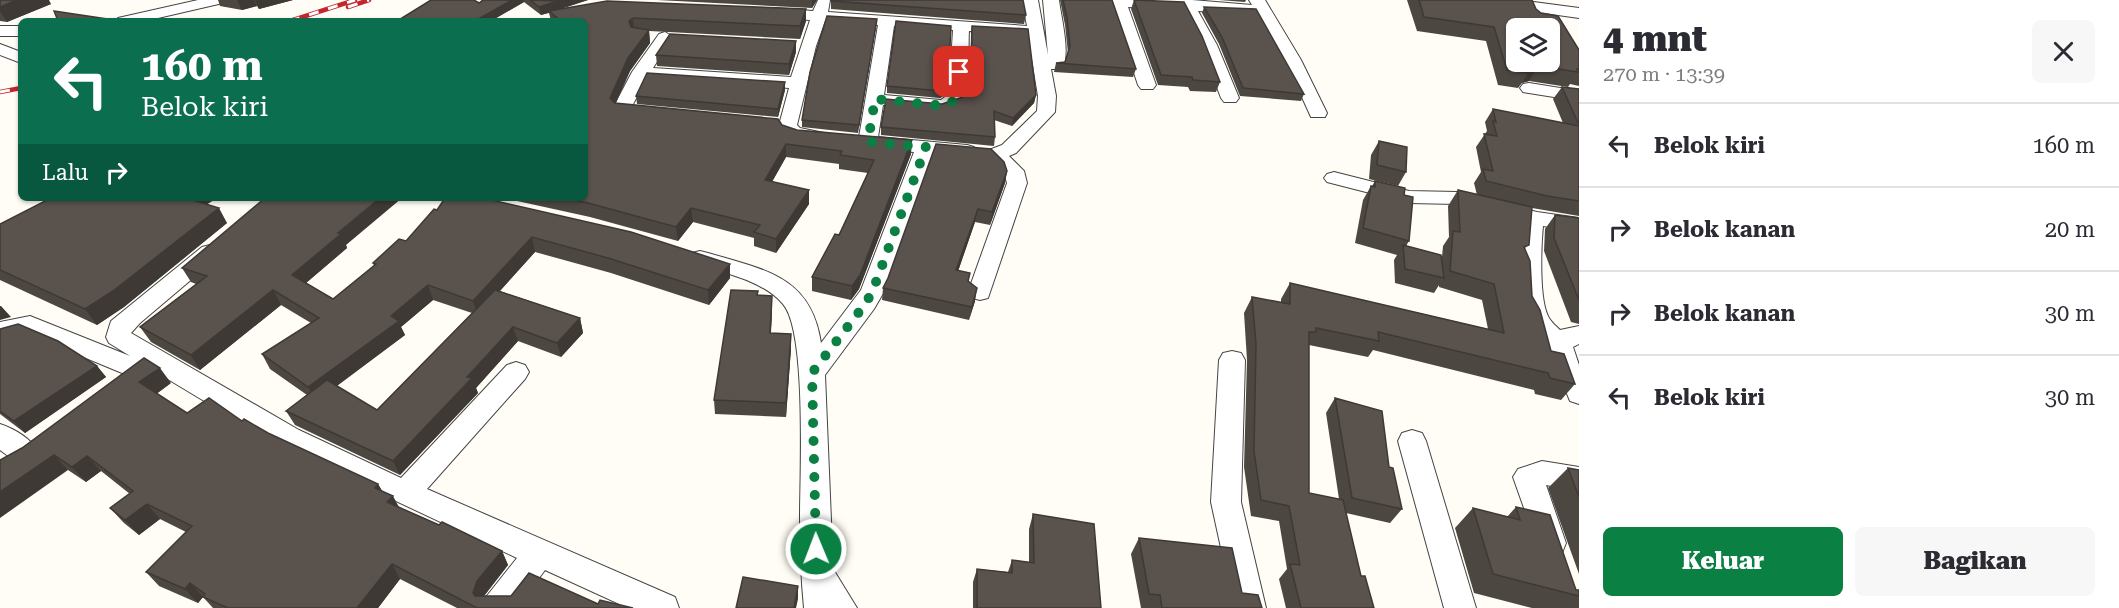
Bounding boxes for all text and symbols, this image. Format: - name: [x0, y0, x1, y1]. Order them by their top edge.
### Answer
- map controls: [1506, 18, 1560, 72]
- button: layers: [1506, 18, 1560, 72]
- text: 4 mnt: [1603, 18, 1707, 60]
- button: close: [2032, 20, 2095, 83]
- text: 160 m: [141, 41, 263, 90]
- icon: left: [42, 42, 120, 120]
- pin: [933, 46, 984, 97]
- icon: arrive: [942, 55, 975, 88]
- text: 270 m · 13:39: [1603, 62, 1725, 86]
- text: Belok kiri: [141, 91, 268, 123]
- icon: left: [1603, 129, 1636, 162]
- text: Belok kiri: [1654, 133, 1765, 158]
- text: 160 m: [2032, 133, 2095, 158]
- icon: right: [100, 156, 133, 189]
- text: Lalu: [42, 160, 88, 185]
- icon: right: [1603, 213, 1636, 246]
- text: Belok kanan: [1654, 217, 1795, 242]
- text: 20 m: [2045, 217, 2095, 242]
- icon: right: [1603, 297, 1636, 330]
- text: Belok kanan: [1654, 301, 1795, 326]
- text: 30 m: [2045, 301, 2095, 326]
- icon: left: [1603, 381, 1636, 414]
- text: Belok kiri: [1654, 385, 1765, 410]
- text: 30 m: [2045, 385, 2095, 410]
- position arrow: [784, 517, 848, 581]
- button: Keluar: [1603, 527, 1843, 596]
- button: Bagikan: [1855, 527, 2095, 596]

